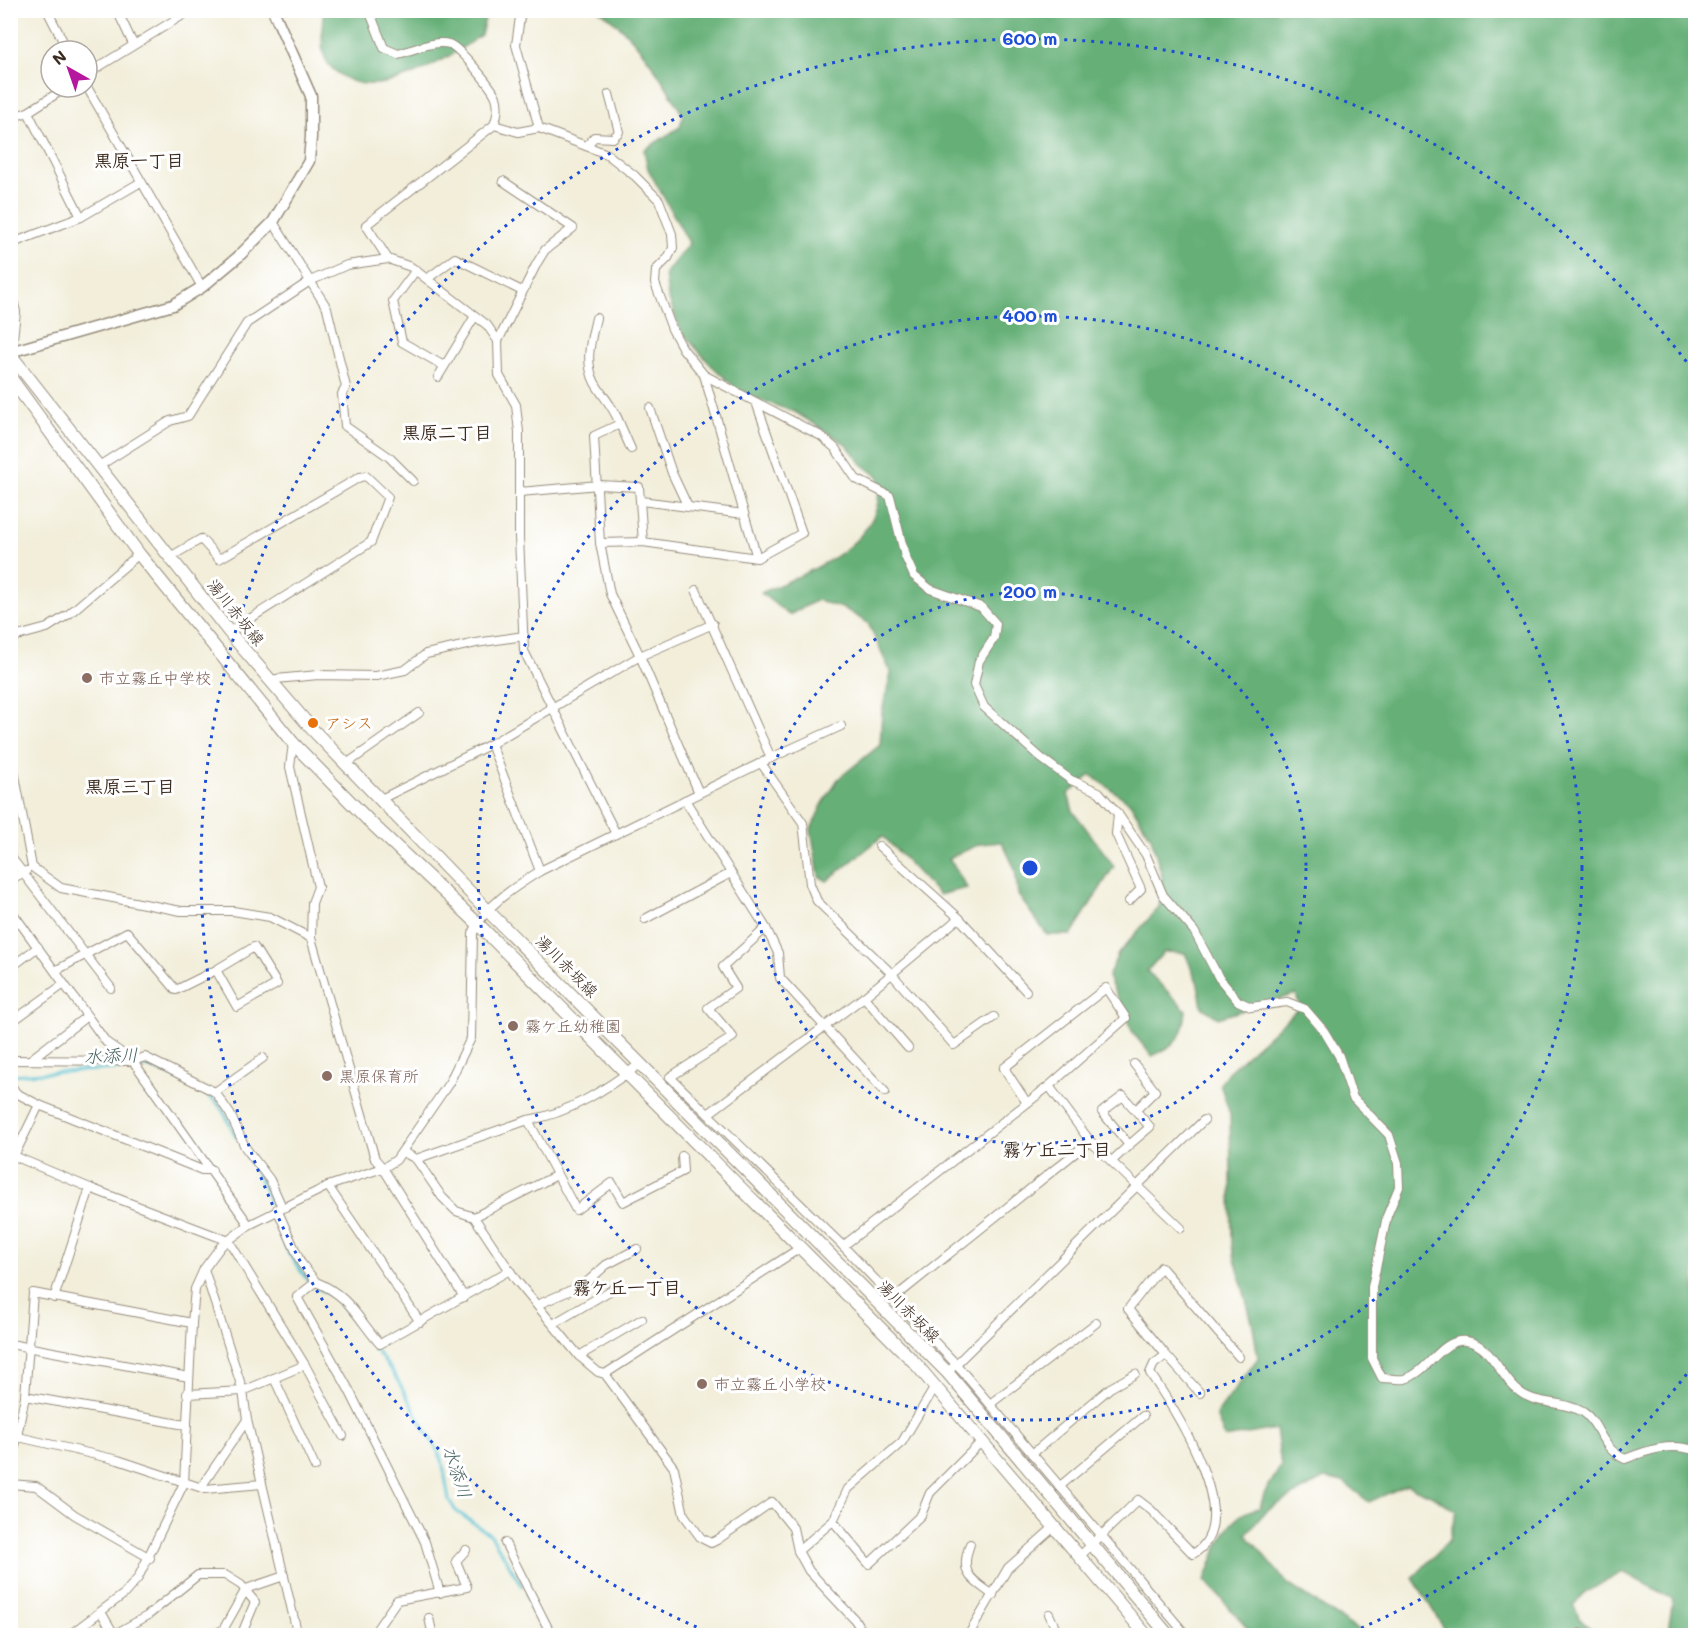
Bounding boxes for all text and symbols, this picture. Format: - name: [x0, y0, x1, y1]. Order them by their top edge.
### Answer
- text: 600 m: [1003, 26, 1057, 50]
- north arrow: [39, 39, 99, 99]
- text: N: [48, 45, 70, 69]
- district label: 黒原一丁目: [94, 148, 184, 172]
- text: 400 m: [1002, 303, 1058, 327]
- district label: 黒原二丁目: [402, 420, 492, 444]
- street label: 湯川赤坂線: [203, 574, 270, 649]
- text: 200 m: [1003, 579, 1057, 603]
- place label: 市立霧丘中学校: [99, 667, 211, 688]
- marker: 市立霧丘中学校: [80, 671, 94, 685]
- place label: アシス: [325, 712, 373, 733]
- marker: アシス: [306, 716, 320, 730]
- district label: 黒原三丁目: [85, 774, 175, 798]
- centre of rings: [1020, 858, 1040, 878]
- street label: 湯川赤坂線: [532, 930, 603, 1001]
- place label: 霧ケ丘幼稚園: [525, 1015, 621, 1036]
- marker: 霧ケ丘幼稚園: [506, 1019, 520, 1033]
- water label: 水添川: [84, 1042, 138, 1068]
- place label: 黒原保育所: [339, 1065, 419, 1086]
- marker: 黒原保育所: [320, 1069, 334, 1083]
- district label: 霧ケ丘二丁目: [1003, 1137, 1111, 1161]
- district label: 霧ケ丘一丁目: [573, 1275, 681, 1299]
- street label: 湯川赤坂線: [874, 1275, 945, 1346]
- place label: 市立霧丘小学校: [714, 1373, 826, 1394]
- marker: 市立霧丘小学校: [695, 1377, 709, 1391]
- water label: 水添川: [438, 1442, 478, 1501]

